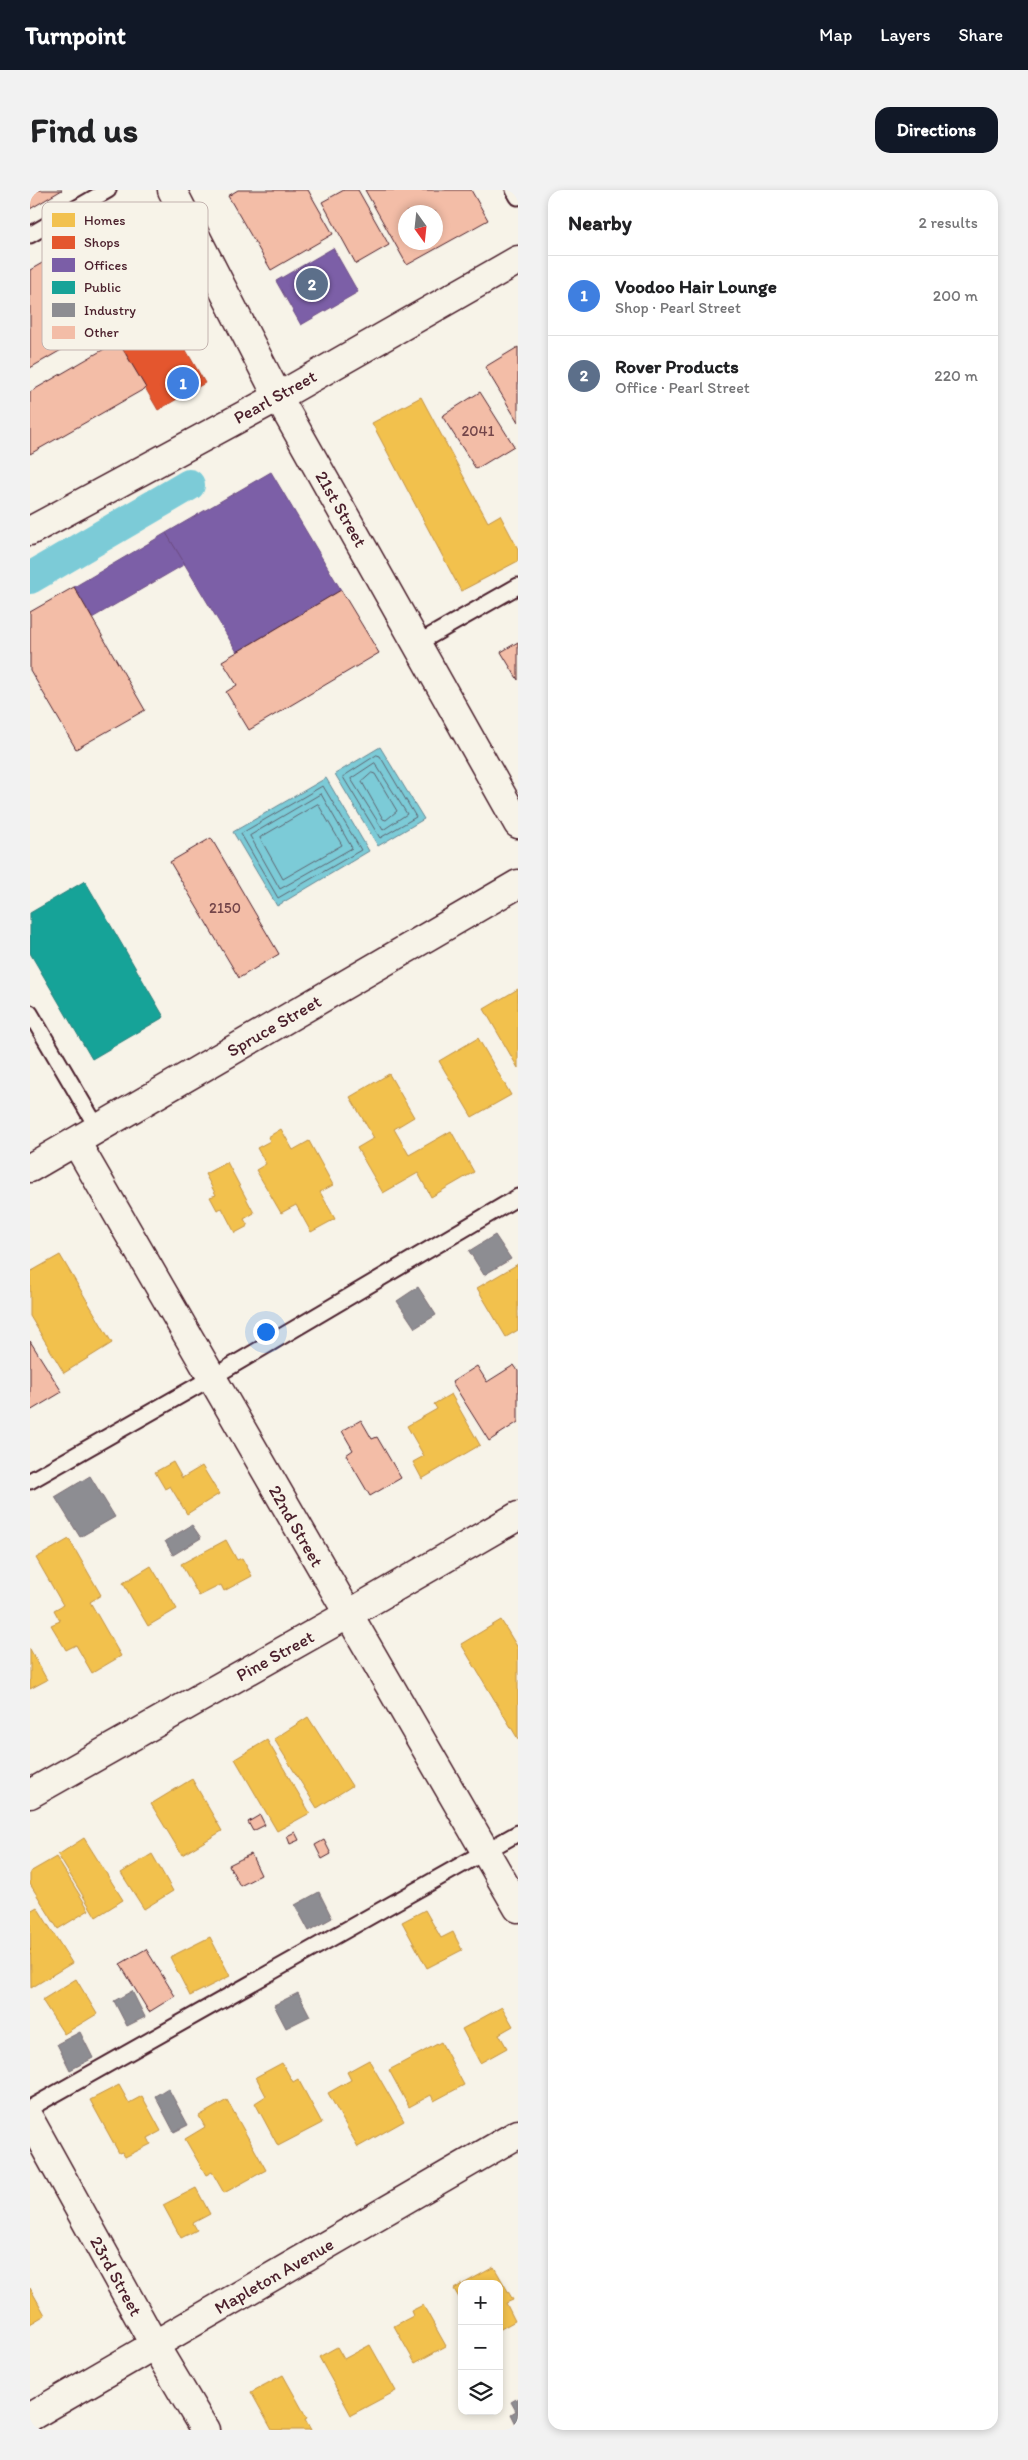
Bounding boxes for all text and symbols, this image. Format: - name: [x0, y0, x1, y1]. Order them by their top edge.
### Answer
- text: Turnpoint: [25, 21, 126, 50]
- text: Map: [819, 24, 852, 46]
- text: Layers: [880, 24, 930, 46]
- text: Share: [958, 24, 1003, 46]
- button: Directions: [875, 107, 998, 153]
- text: Find us: [30, 109, 138, 151]
- legend: [42, 202, 208, 350]
- north arrow: [398, 205, 443, 250]
- text: Nearby: [568, 210, 632, 235]
- text: Homes: [84, 212, 126, 229]
- text: 2 results: [918, 213, 978, 232]
- text: Shops: [84, 234, 120, 251]
- text: Offices: [84, 257, 127, 274]
- pin: 2: [296, 265, 328, 303]
- text: Voodoo Hair Lounge: [615, 275, 777, 298]
- text: Public: [84, 279, 122, 296]
- text: 1: [580, 286, 588, 305]
- text: 200 m: [933, 286, 978, 305]
- text: Shop · Pearl Street: [615, 298, 741, 317]
- text: Industry: [84, 302, 136, 319]
- text: Other: [84, 324, 119, 341]
- text: Rover Products: [615, 355, 739, 378]
- pin: 1: [167, 364, 199, 402]
- street label: Pearl Street: [230, 365, 321, 429]
- text: 2: [580, 366, 588, 385]
- text: 220 m: [934, 366, 978, 385]
- text: Office · Pearl Street: [615, 378, 750, 397]
- house number: 2041: [461, 422, 495, 440]
- street label: 21st Street: [310, 467, 372, 551]
- house number: 2150: [209, 899, 241, 917]
- street label: Spruce Street: [223, 990, 325, 1062]
- your location: [253, 1319, 279, 1345]
- street label: 22nd Street: [264, 1481, 328, 1571]
- street label: Pine Street: [232, 1625, 318, 1686]
- street label: 23rd Street: [85, 2232, 147, 2320]
- street label: Mapleton Avenue: [210, 2233, 338, 2319]
- map controls: [458, 2280, 503, 2415]
- button: +: [458, 2280, 503, 2325]
- button: −: [458, 2325, 503, 2370]
- button: layers: [458, 2370, 503, 2415]

